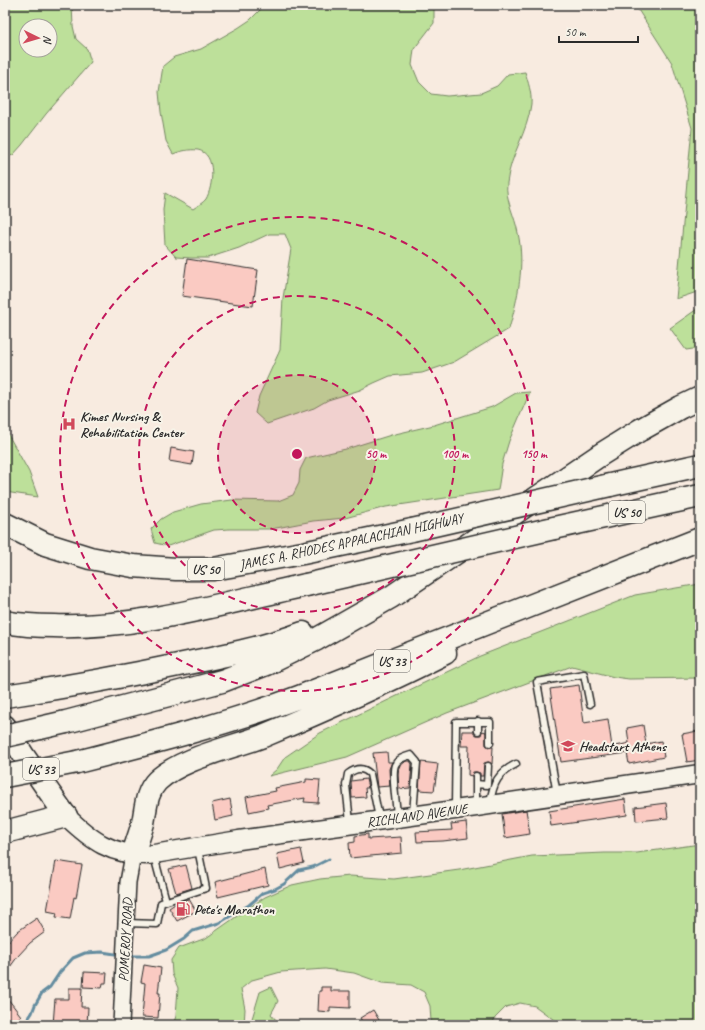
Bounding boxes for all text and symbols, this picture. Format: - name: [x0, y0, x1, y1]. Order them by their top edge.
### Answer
- north arrow: [18, 18, 58, 58]
- scale bar: [559, 18, 638, 44]
- text: 50 m: [565, 24, 587, 40]
- text: N: [41, 35, 55, 45]
- place label: Kimes Nursing & Rehabilitation Center: [80, 408, 185, 441]
- hospital icon: Kimes Nursing & Rehabilitation Center: [61, 416, 77, 432]
- text: 50 m: [366, 446, 387, 462]
- text: 100 m: [442, 446, 469, 462]
- text: 150 m: [521, 446, 548, 462]
- centre of rings: [290, 447, 304, 461]
- road number: US 50: [609, 501, 645, 523]
- street label: JAMES A. RHODES APPALACHIAN HIGHWAY: [237, 509, 467, 574]
- road number: US 50: [188, 558, 224, 580]
- road number: US 33: [374, 650, 410, 672]
- school or university icon: Headstart Athens: [560, 738, 576, 754]
- place label: Headstart Athens: [579, 738, 668, 755]
- road number: US 33: [23, 758, 59, 780]
- street label: RICHLAND AVENUE: [365, 800, 471, 831]
- street label: POMEROY ROAD: [115, 896, 136, 982]
- fuel station icon: Pete's Marathon: [175, 901, 191, 917]
- place label: Pete's Marathon: [194, 901, 275, 918]

